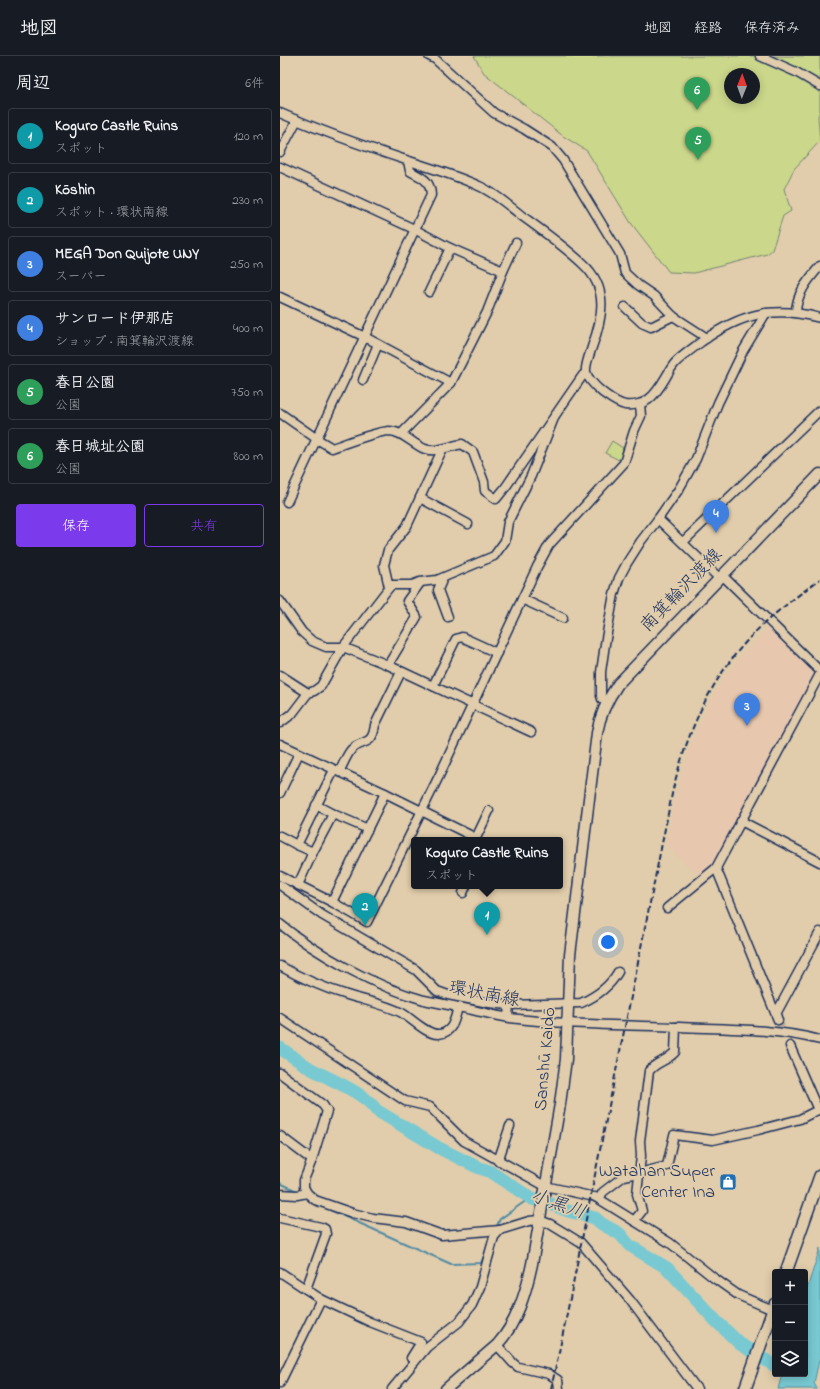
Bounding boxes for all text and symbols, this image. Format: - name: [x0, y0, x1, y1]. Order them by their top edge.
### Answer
- text: 地図: [20, 16, 58, 43]
- text: 地図: [644, 18, 672, 39]
- text: 経路: [694, 18, 722, 39]
- text: 保存済み: [744, 18, 800, 39]
- north arrow: [724, 68, 760, 104]
- text: 周辺: [16, 71, 50, 96]
- text: 6件: [245, 74, 264, 93]
- pin: 6: [684, 77, 710, 110]
- text: Koguro Castle Ruins: [55, 115, 178, 137]
- text: 1: [28, 127, 32, 146]
- text: 120 m: [233, 127, 263, 146]
- pin: 5: [685, 127, 711, 160]
- text: スポット: [55, 139, 107, 158]
- text: Kōshin: [55, 179, 95, 201]
- text: 2: [27, 191, 33, 210]
- text: 230 m: [232, 191, 263, 210]
- text: スポット · 環状南線: [55, 203, 168, 222]
- text: MEGA Don Quijote UNY: [55, 243, 199, 265]
- text: 3: [27, 255, 33, 274]
- text: 250 m: [230, 255, 263, 274]
- text: スーパー: [55, 267, 106, 286]
- text: サンロード伊那店: [55, 308, 175, 330]
- text: 4: [27, 319, 33, 338]
- text: 400 m: [233, 319, 263, 338]
- text: ショップ · 南箕輪沢渡線: [55, 332, 194, 351]
- text: 春日公園: [55, 372, 115, 394]
- text: 5: [26, 383, 34, 402]
- text: 750 m: [231, 383, 263, 402]
- text: 公園: [55, 396, 81, 415]
- text: 春日城址公園: [55, 436, 145, 458]
- text: 6: [27, 447, 33, 466]
- text: 800 m: [234, 447, 263, 466]
- text: 公園: [55, 460, 81, 479]
- pin: 4: [703, 500, 729, 533]
- button: 保存: [16, 504, 136, 547]
- button: 共有: [144, 504, 264, 547]
- street label: 南箕輪沢渡線: [635, 543, 729, 639]
- pin: 3: [734, 693, 760, 726]
- popup: [411, 837, 563, 889]
- text: Koguro Castle Ruins: [425, 842, 549, 864]
- text: スポット: [425, 866, 477, 885]
- pin: 2: [352, 893, 378, 926]
- pin: 1: [474, 902, 500, 935]
- your location: [598, 932, 618, 952]
- street label: 環状南線: [446, 975, 522, 1015]
- street label: Sanshū Kaidō: [529, 1006, 563, 1112]
- place label: Watahan Super Center Ina: [599, 1159, 715, 1206]
- shop icon: Watahan Super Center Ina: [718, 1172, 738, 1192]
- water label: 小黒川: [527, 1183, 589, 1227]
- map controls: [772, 1269, 808, 1377]
- button: +: [772, 1269, 808, 1305]
- button: −: [772, 1305, 808, 1341]
- button: layers: [772, 1341, 808, 1377]

